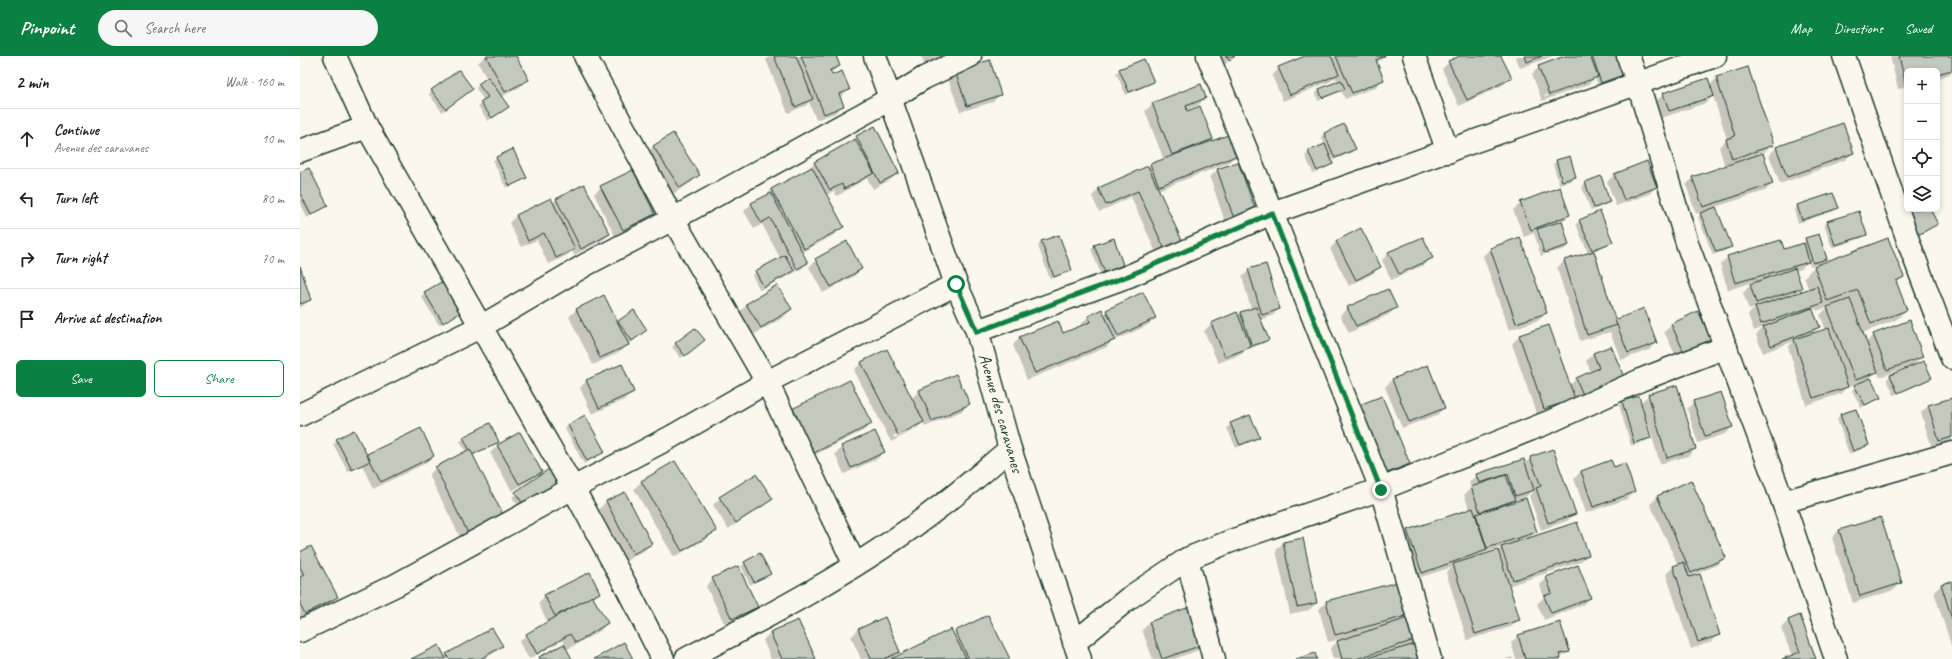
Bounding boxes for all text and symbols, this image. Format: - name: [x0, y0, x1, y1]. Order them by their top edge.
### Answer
- search box: [98, 10, 378, 46]
- text: Pinpoint: [20, 16, 74, 40]
- icon: search: [112, 17, 134, 39]
- text: Search here: [144, 19, 205, 38]
- text: Map: [1791, 20, 1812, 37]
- text: Directions: [1834, 20, 1883, 37]
- text: Saved: [1905, 20, 1932, 37]
- map controls: [1904, 68, 1940, 212]
- button: +: [1904, 68, 1940, 104]
- text: 2 min: [16, 72, 49, 93]
- text: Walk · 160 m: [225, 74, 284, 90]
- button: −: [1904, 104, 1940, 140]
- text: Continue: [54, 121, 99, 140]
- icon: ahead: [16, 128, 38, 150]
- text: 10 m: [262, 131, 284, 147]
- text: Avenue des caravanes: [54, 140, 148, 156]
- button: locate: [1904, 140, 1940, 176]
- button: layers: [1904, 176, 1940, 212]
- icon: left: [16, 188, 38, 210]
- text: Turn left: [54, 189, 97, 208]
- text: 80 m: [262, 191, 284, 207]
- icon: right: [16, 248, 38, 270]
- text: Turn right: [54, 249, 107, 268]
- text: 70 m: [262, 251, 284, 267]
- route start: [947, 275, 965, 293]
- icon: arrive: [16, 308, 38, 330]
- text: Arrive at destination: [54, 309, 161, 328]
- street label: Avenue des caravanes: [974, 351, 1029, 477]
- button: Save: [16, 360, 146, 397]
- button: Share: [154, 360, 284, 397]
- route end: [1372, 481, 1390, 499]

